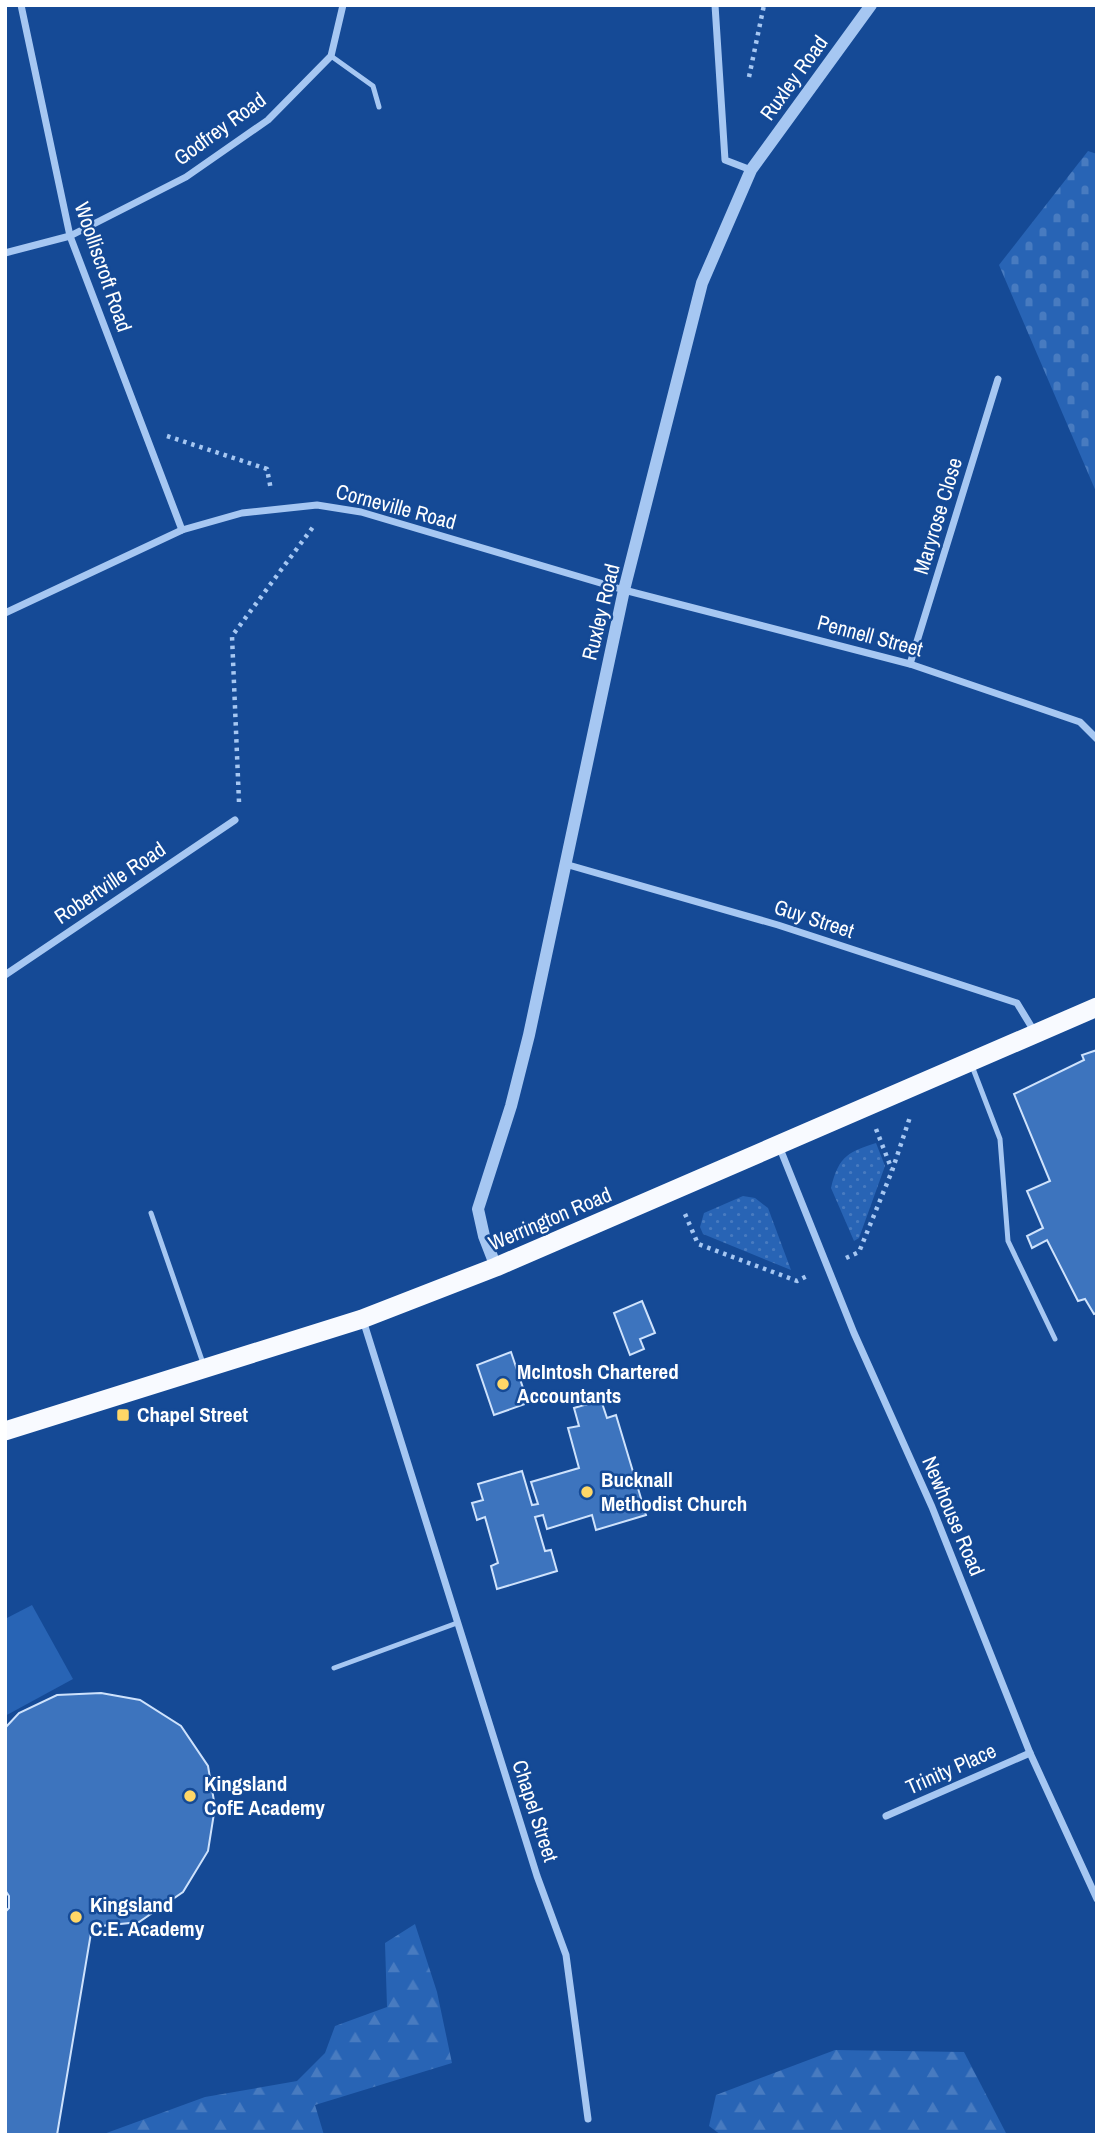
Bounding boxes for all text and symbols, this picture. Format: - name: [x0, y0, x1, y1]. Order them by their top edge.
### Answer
- street label: Ruxley Road: [753, 29, 834, 126]
- street label: Godfrey Road: [168, 85, 272, 172]
- street label: Woolliscroft Road: [68, 198, 139, 336]
- street label: Maryrose Close: [906, 454, 969, 578]
- street label: Corneville Road: [333, 477, 460, 537]
- street label: Ruxley Road: [575, 561, 627, 663]
- street label: Pennell Street: [814, 608, 926, 664]
- street label: Robertville Road: [48, 835, 171, 930]
- street label: Guy Street: [771, 892, 858, 945]
- street label: Werrington Road: [484, 1180, 616, 1257]
- place label: McIntosh Chartered Accountants: [517, 1357, 679, 1410]
- marker: McIntosh Chartered Accountants: [495, 1376, 511, 1392]
- place label: Chapel Street: [137, 1400, 248, 1429]
- marker: Chapel Street: [115, 1407, 131, 1423]
- street label: Newhouse Road: [915, 1452, 992, 1580]
- place label: Bucknall Methodist Church: [601, 1465, 747, 1518]
- marker: Bucknall Methodist Church: [579, 1484, 595, 1500]
- street label: Trinity Place: [901, 1736, 1001, 1801]
- street label: Chapel Street: [505, 1756, 566, 1866]
- place label: Kingsland CofE Academy: [204, 1769, 325, 1822]
- marker: Kingsland CofE Academy: [182, 1788, 198, 1804]
- place label: Kingsland C.E. Academy: [90, 1890, 205, 1943]
- marker: Kingsland C.E. Academy: [68, 1909, 84, 1925]

